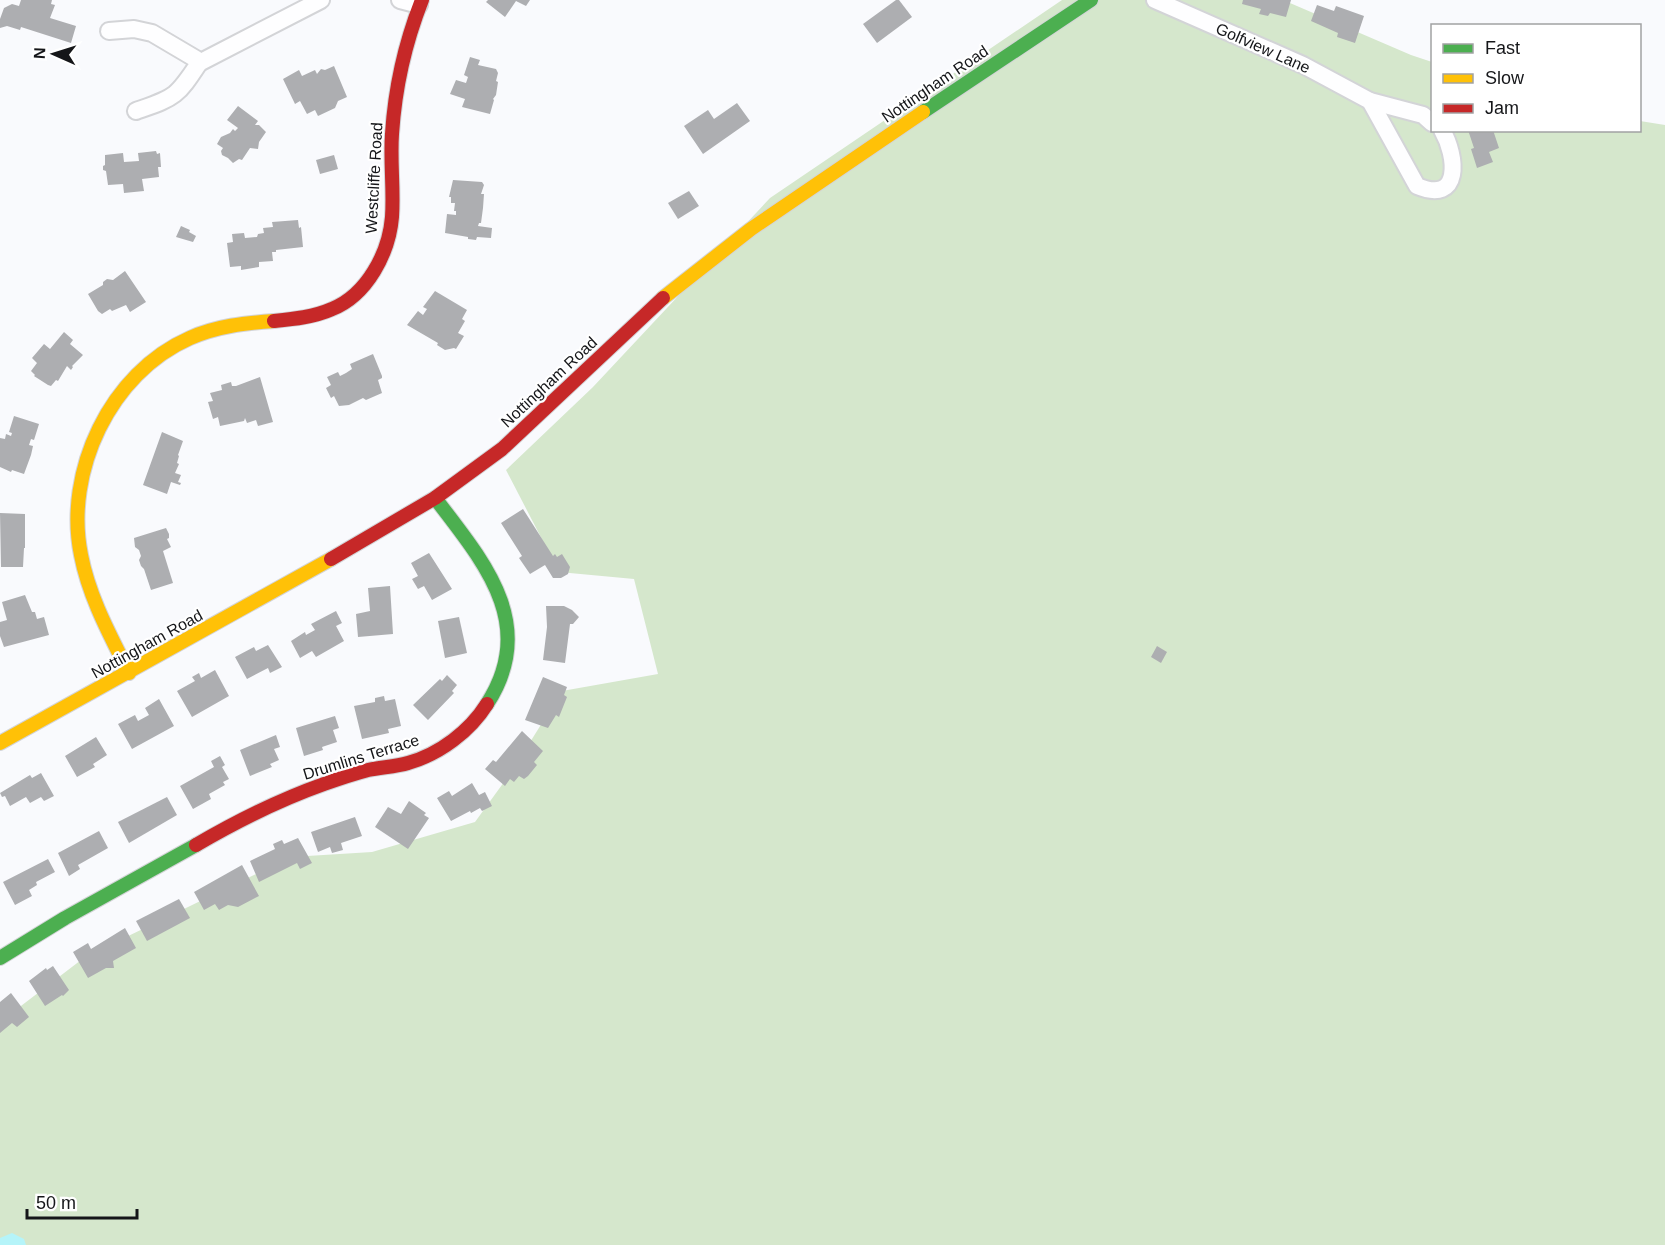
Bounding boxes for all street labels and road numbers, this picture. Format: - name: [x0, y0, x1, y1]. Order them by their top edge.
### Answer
- street label: Golfview Lane: [1213, 20, 1313, 76]
- street label: Nottingham Road: [879, 42, 991, 126]
- street label: Westcliffe Road: [363, 122, 385, 234]
- street label: Nottingham Road: [498, 333, 600, 431]
- street label: Nottingham Road: [88, 606, 206, 682]
- street label: Drumlins Terrace: [301, 731, 421, 783]

